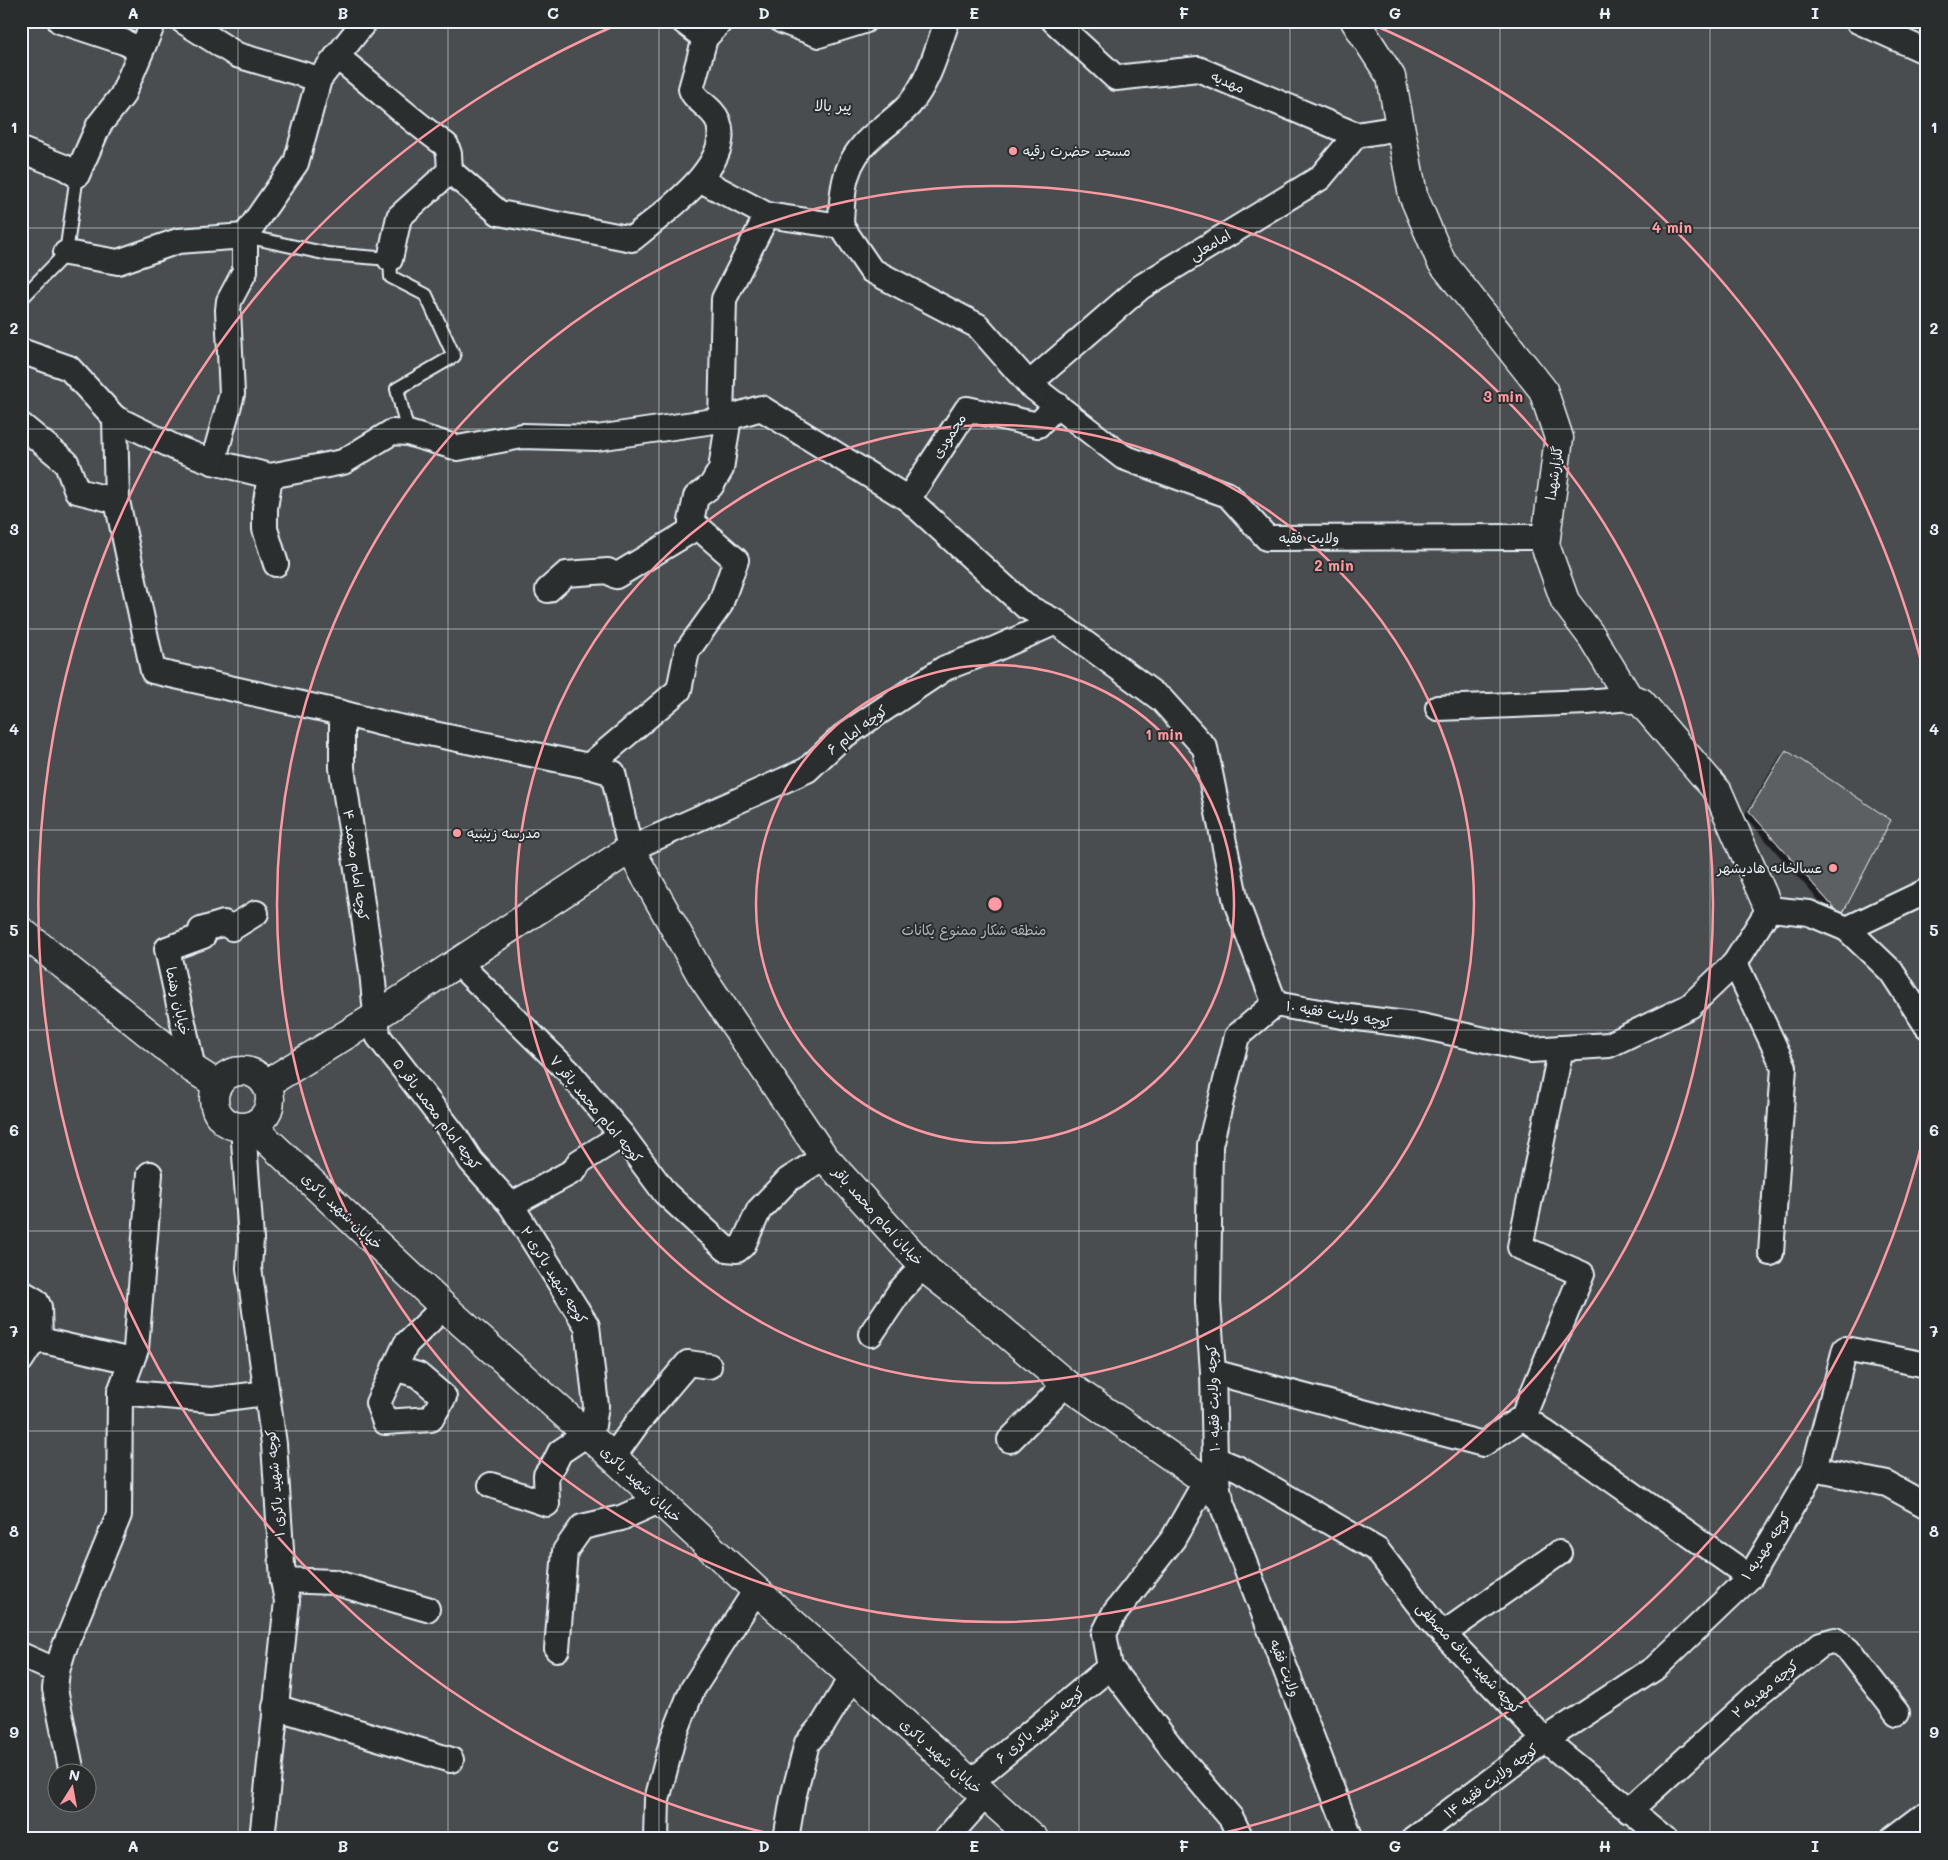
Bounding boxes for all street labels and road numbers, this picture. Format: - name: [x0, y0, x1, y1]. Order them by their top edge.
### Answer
- street label: مهدیه: [1208, 66, 1248, 97]
- street label: امامعلی: [1185, 225, 1234, 264]
- street label: محمودی: [927, 410, 970, 462]
- street label: گلزارشهدا: [1540, 445, 1567, 501]
- street label: ولایت فقیه: [1279, 528, 1339, 547]
- street label: کوچه امام ۶: [822, 700, 892, 760]
- street label: کوچه امام محمد ۴: [337, 808, 374, 922]
- street label: خیابان رهنما: [162, 965, 195, 1037]
- street label: کوچه ولایت فقیه ۱۰: [1284, 996, 1394, 1032]
- street label: کوچه امام محمد باقر ۷: [544, 1051, 647, 1168]
- street label: کوچه امام محمد باقر ۵: [388, 1054, 486, 1175]
- street label: خیابان امام محمد باقر: [827, 1161, 928, 1271]
- street label: خیابان شهید باکری: [298, 1168, 387, 1253]
- street label: کوچه شهید باکری ۲: [516, 1222, 592, 1328]
- street label: کوچه ولایت فقیه ۱۰: [1201, 1344, 1225, 1452]
- street label: کوچه شهید باکری ۱: [260, 1429, 290, 1537]
- street label: خیابان شهید باکری: [597, 1441, 686, 1526]
- street label: کوچه مهدیه ۱: [1737, 1508, 1795, 1584]
- street label: کوچه شهید مناف مصطفی: [1412, 1598, 1526, 1718]
- street label: ولایت فقیه: [1266, 1636, 1305, 1699]
- street label: کوچه مهدیه ۲: [1727, 1655, 1803, 1723]
- street label: کوچه شهید باکری ۶: [991, 1682, 1089, 1768]
- street label: خیابان شهید باکری: [896, 1714, 986, 1798]
- street label: کوچه ولایت فقیه ۱۴: [1440, 1739, 1542, 1823]

